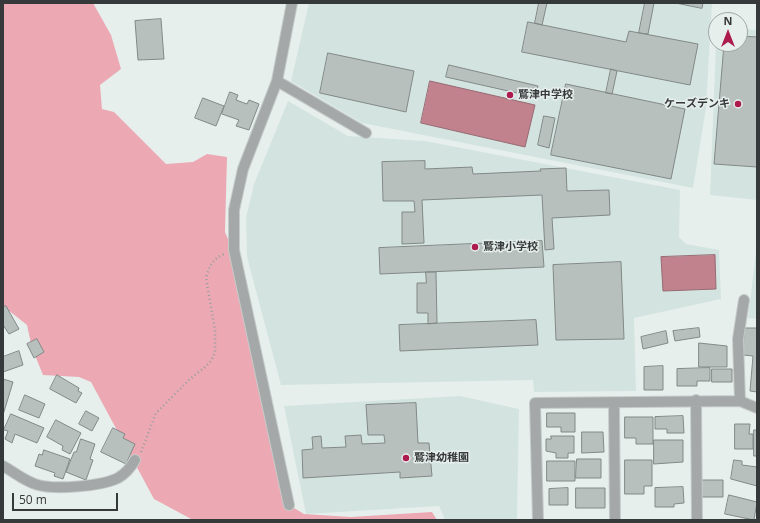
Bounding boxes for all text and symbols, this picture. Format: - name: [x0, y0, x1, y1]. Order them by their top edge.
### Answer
- north arrow: [708, 12, 748, 52]
- text: N: [724, 13, 732, 28]
- place label: 鷲津中学校: [518, 88, 573, 102]
- marker: 鷲津中学校: [505, 90, 515, 100]
- place label: ケーズデンキ: [664, 97, 730, 111]
- marker: ケーズデンキ: [733, 99, 743, 109]
- place label: 鷲津小学校: [483, 240, 538, 254]
- marker: 鷲津小学校: [470, 242, 480, 252]
- place label: 鷲津幼稚園: [414, 451, 469, 465]
- marker: 鷲津幼稚園: [401, 453, 411, 463]
- scale bar: [14, 485, 120, 511]
- text: 50 m: [19, 491, 47, 508]

